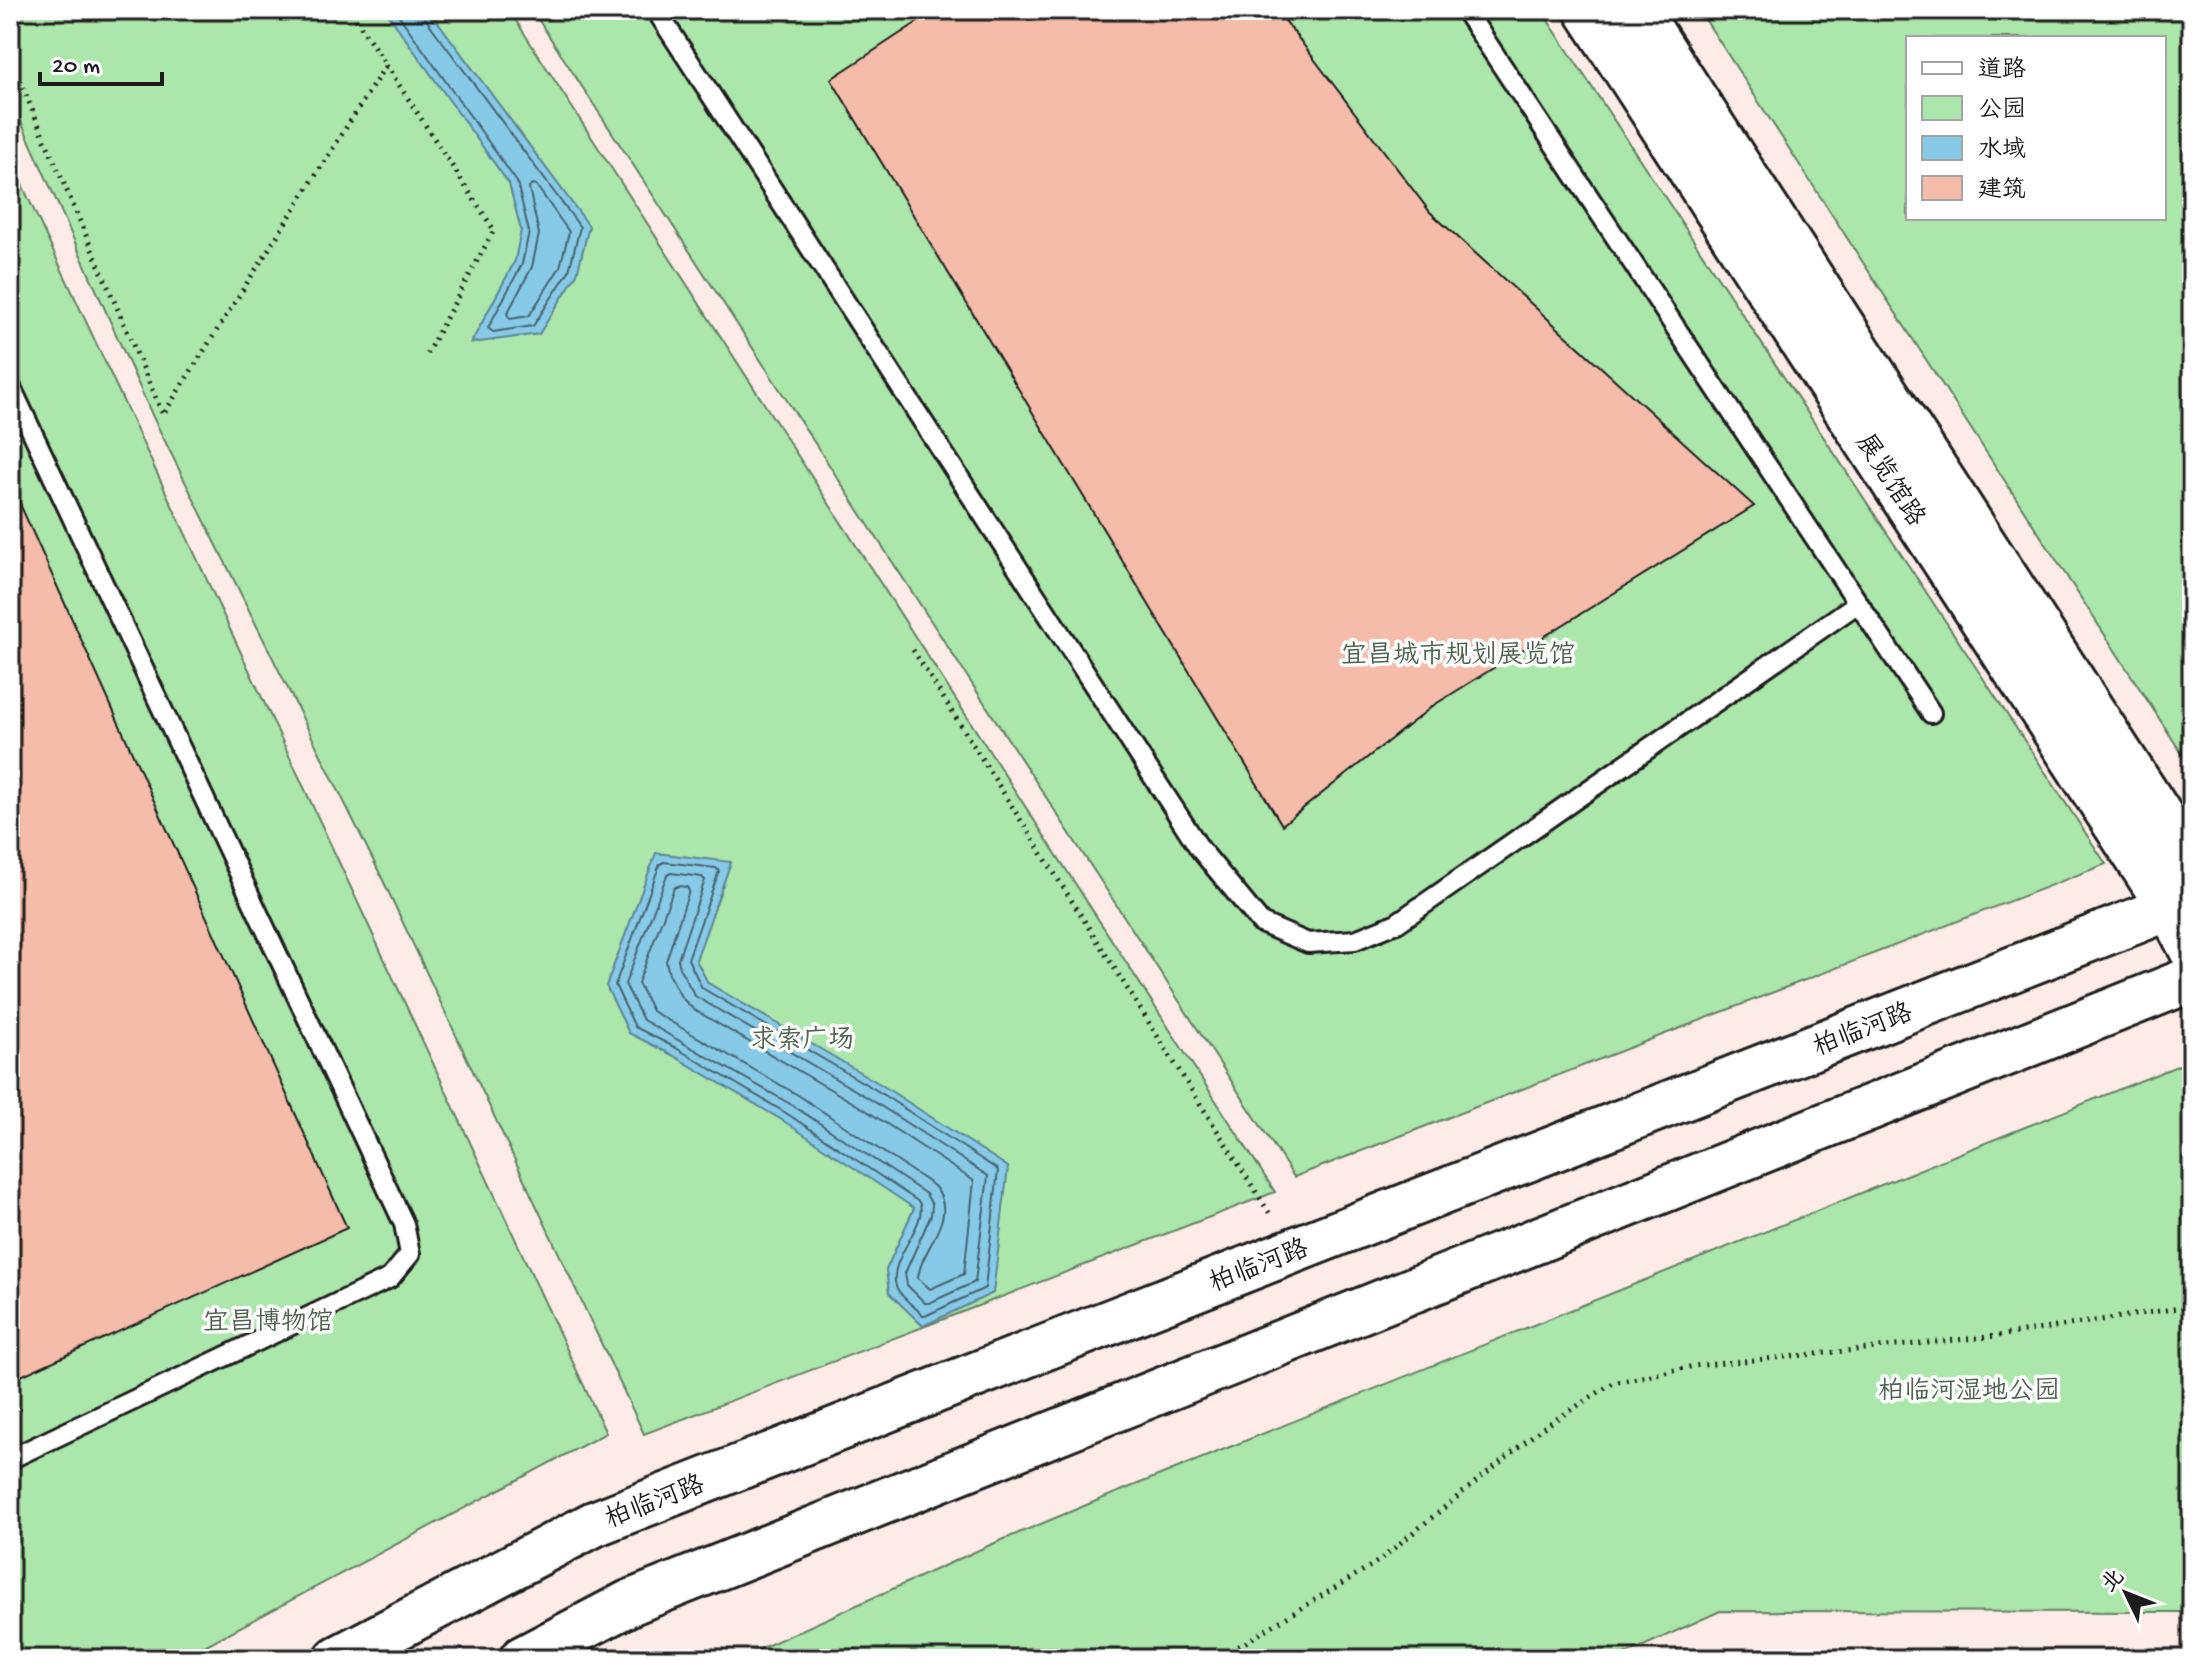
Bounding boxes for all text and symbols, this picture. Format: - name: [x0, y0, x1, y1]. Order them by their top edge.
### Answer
- scale bar: [40, 36, 162, 86]
- legend: [1906, 36, 2166, 220]
- text: 20 m: [52, 53, 100, 82]
- text: 道路: [1978, 55, 2026, 86]
- text: 公园: [1978, 97, 2026, 126]
- text: 水域: [1978, 136, 2026, 166]
- text: 建筑: [1978, 176, 2026, 206]
- street label: 展览馆路: [1847, 428, 1931, 534]
- park label: 宜昌城市规划展览馆: [1341, 640, 1575, 673]
- street label: 柏临河路: [1809, 997, 1918, 1065]
- park label: 求索广场: [750, 1025, 854, 1058]
- street label: 柏临河路: [1205, 1233, 1314, 1301]
- park label: 宜昌博物馆: [203, 1307, 333, 1340]
- park label: 柏临河湿地公园: [1878, 1377, 2060, 1409]
- street label: 柏临河路: [601, 1469, 710, 1537]
- north arrow: [2086, 1553, 2166, 1633]
- text: 北: [2097, 1565, 2131, 1599]

